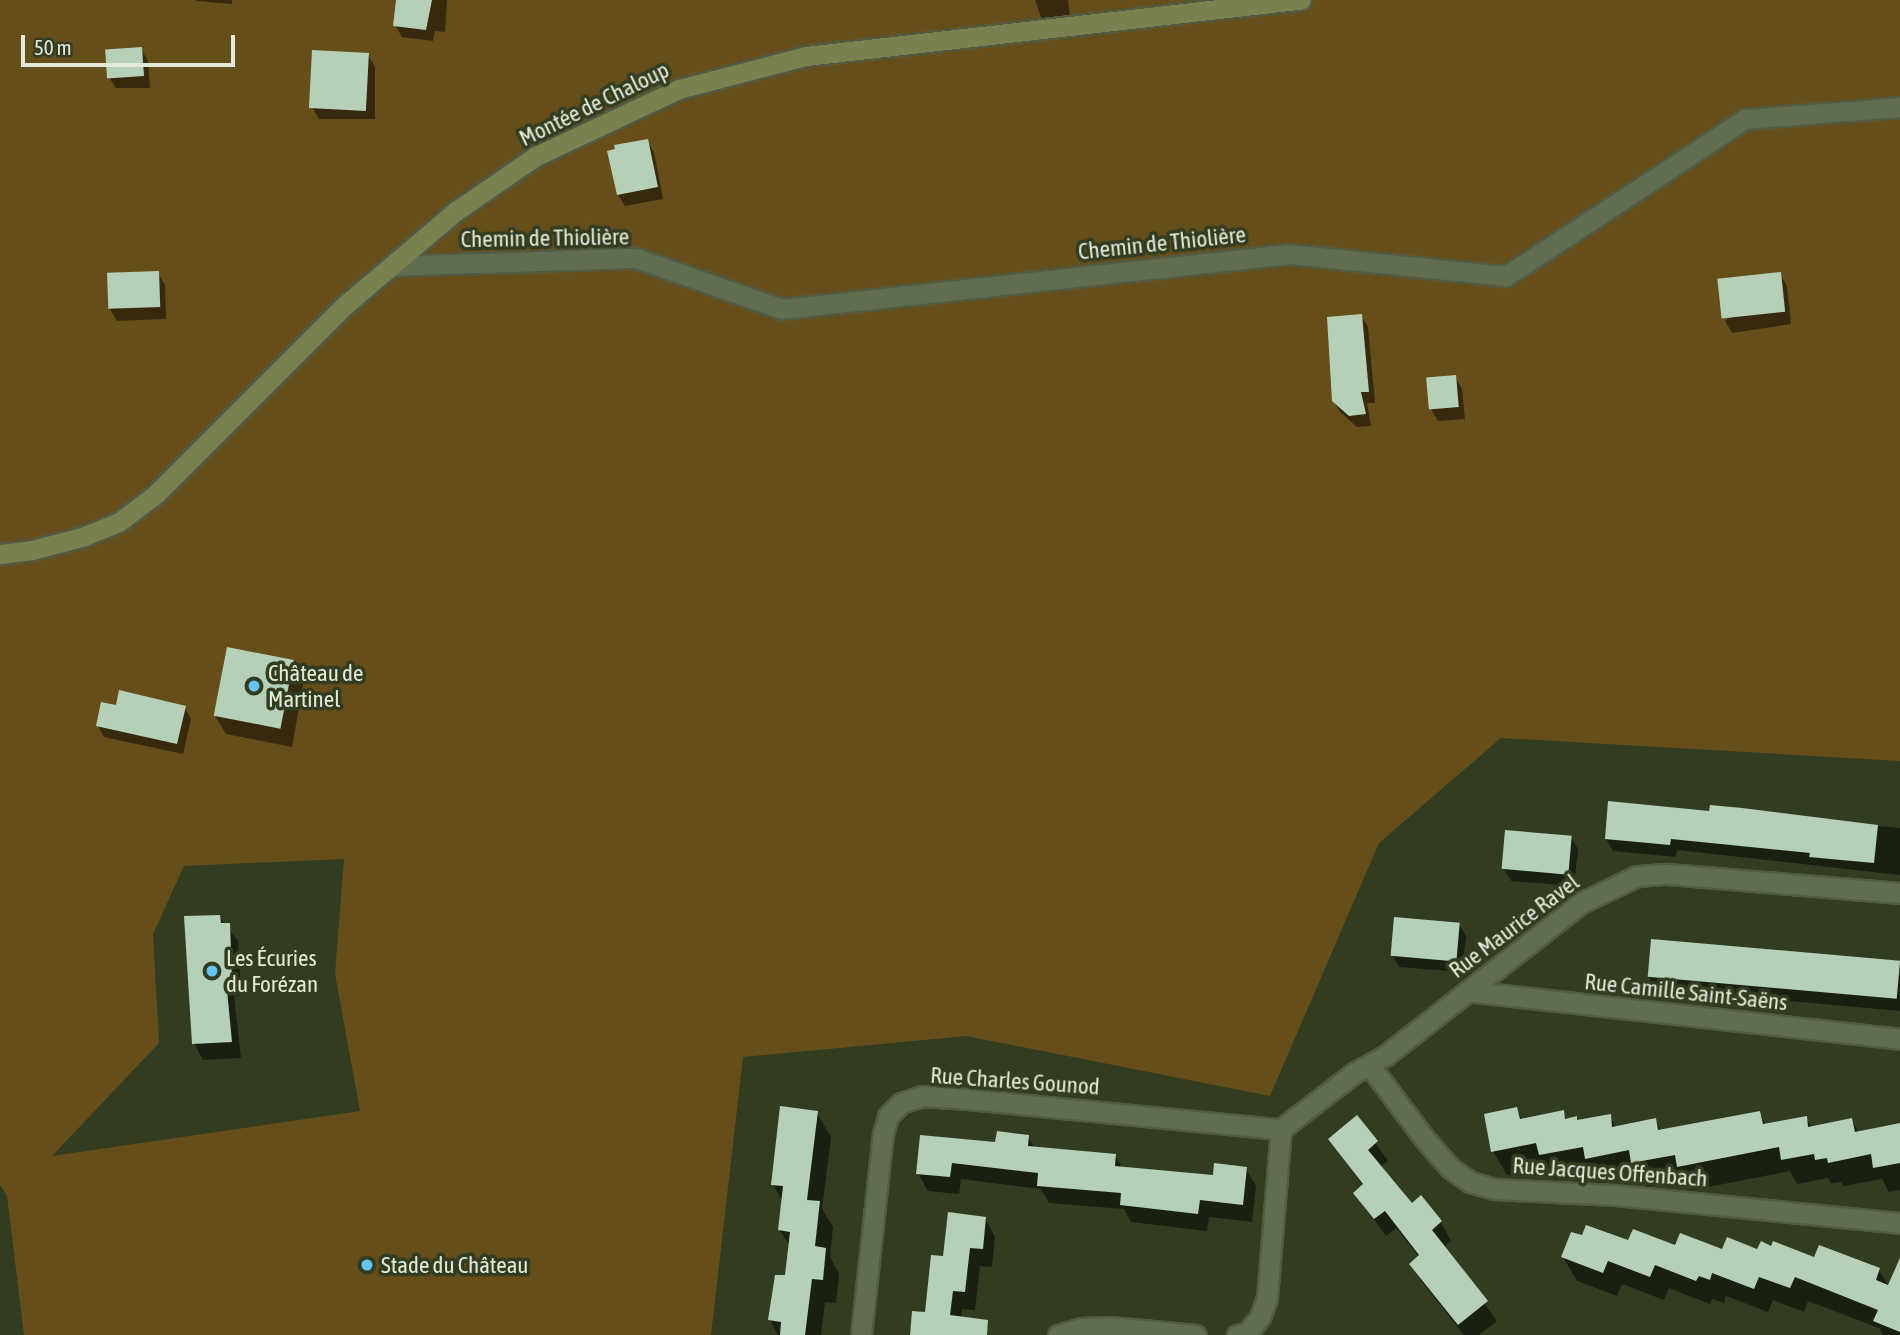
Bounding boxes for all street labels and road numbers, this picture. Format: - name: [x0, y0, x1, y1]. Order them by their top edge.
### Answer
- street label: Montée de Chaloup: [515, 56, 673, 152]
- street label: Chemin de Thiolière: [1077, 220, 1247, 266]
- street label: Chemin de Thiolière: [461, 223, 629, 253]
- street label: Rue Maurice Ravel: [1444, 868, 1584, 984]
- street label: Rue Camille Saint-Saëns: [1583, 968, 1789, 1016]
- street label: Rue Charles Gounod: [929, 1061, 1101, 1101]
- street label: Rue Jacques Offenbach: [1512, 1151, 1708, 1193]

